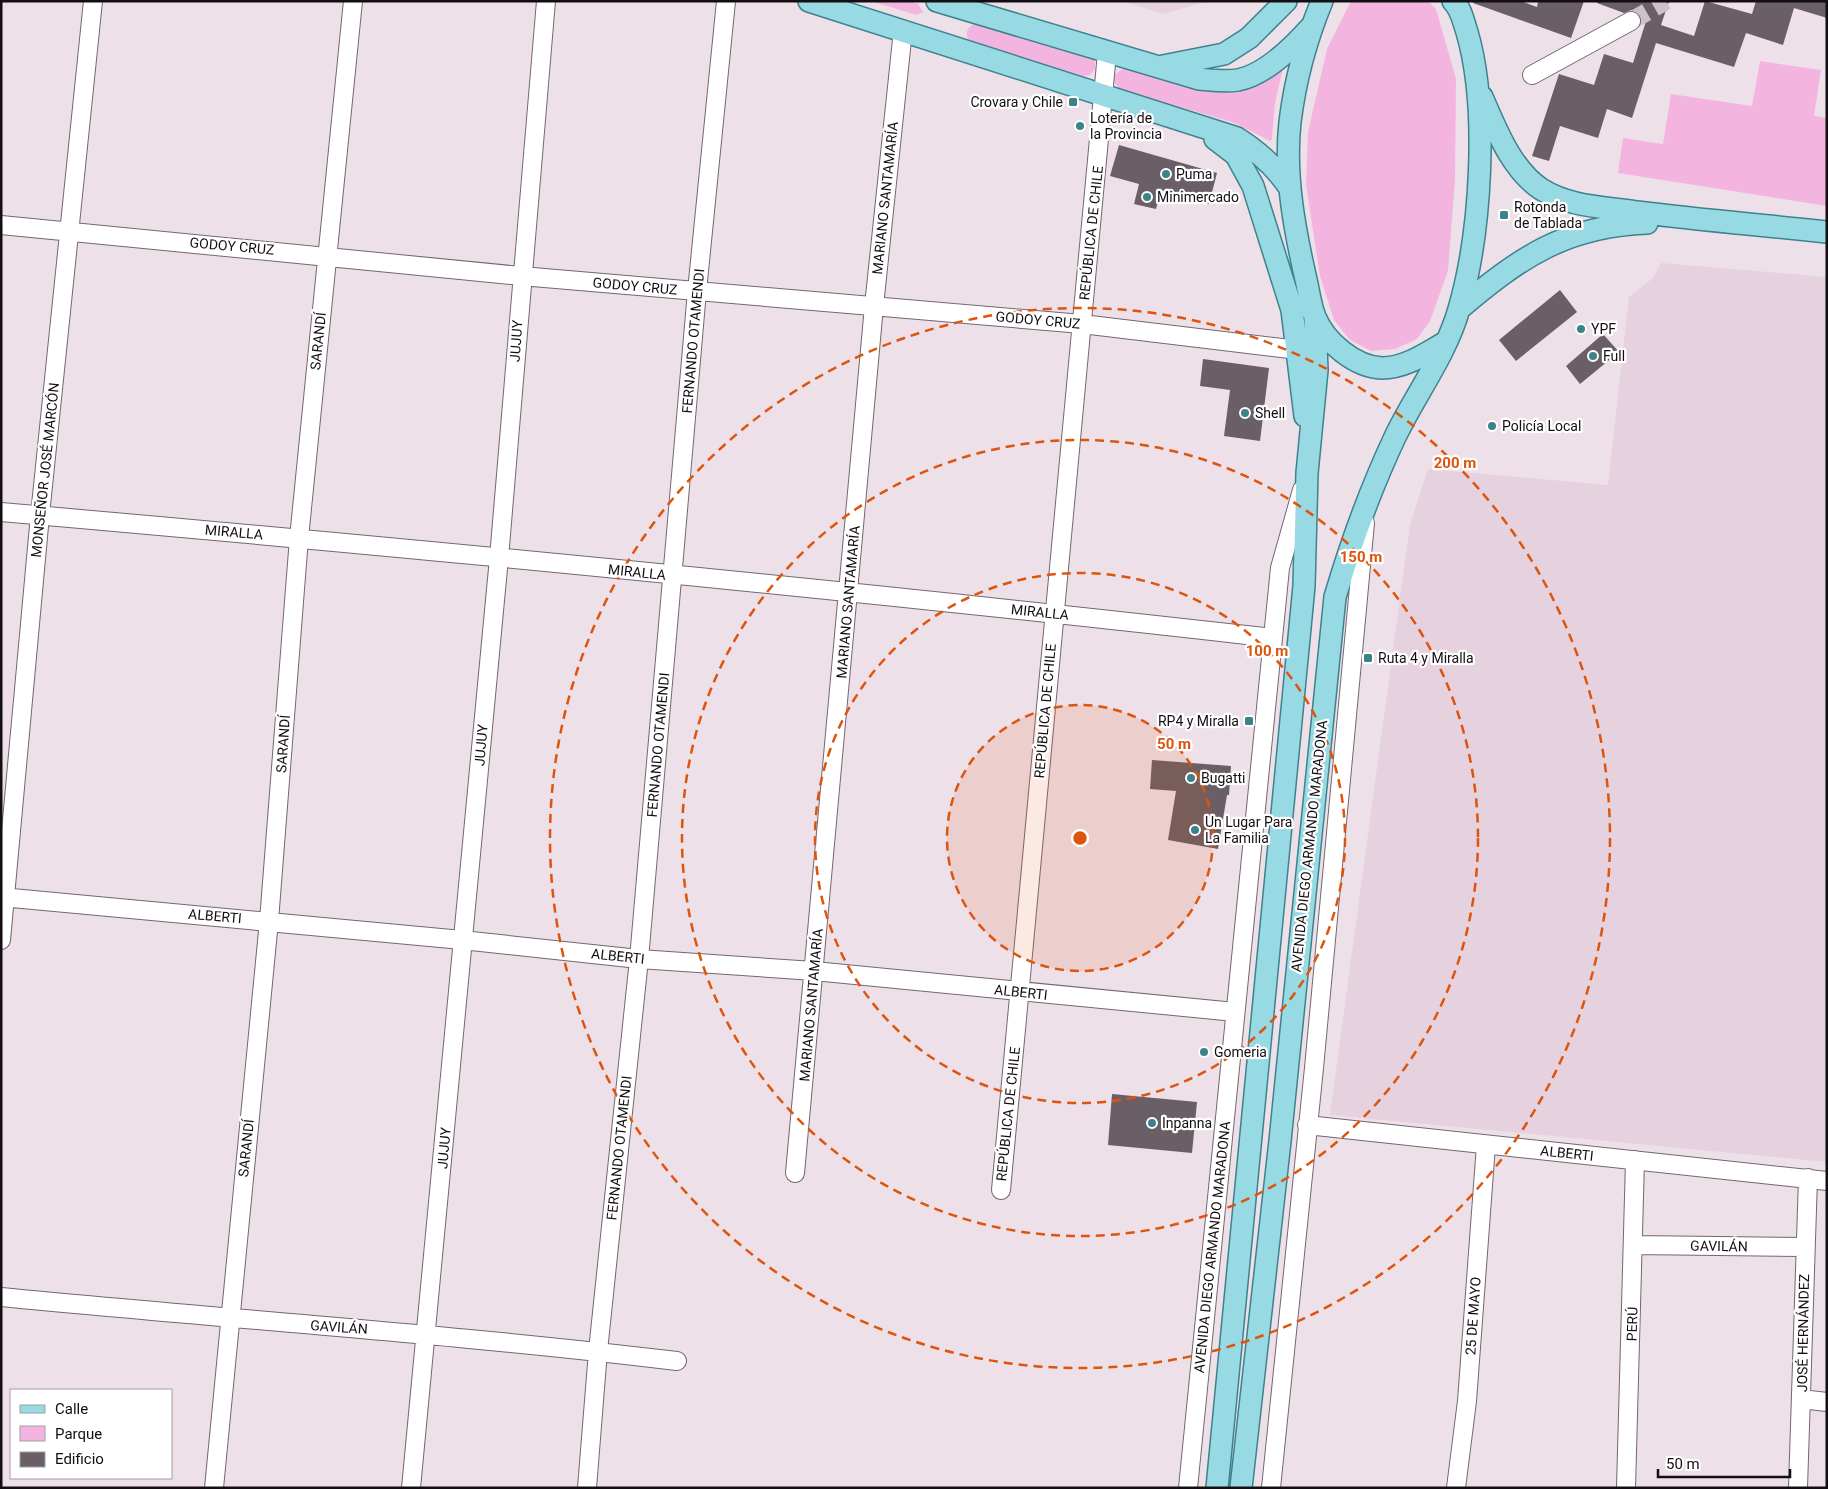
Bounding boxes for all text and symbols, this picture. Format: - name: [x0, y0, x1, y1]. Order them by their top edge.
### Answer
- place label: Crovara y Chile: [970, 94, 1063, 110]
- marker: Crovara y Chile: [1067, 96, 1079, 108]
- place label: Lotería de la Provincia: [1090, 110, 1162, 142]
- marker: Lotería de la Provincia: [1074, 120, 1086, 132]
- street label: MARIANO SANTAMARÍA: [868, 121, 901, 275]
- street label: REPÚBLICA DE CHILE: [1075, 165, 1106, 301]
- place label: Puma: [1176, 166, 1212, 182]
- marker: Puma: [1160, 168, 1172, 180]
- place label: Minimercado: [1157, 189, 1239, 205]
- marker: Minimercado: [1141, 191, 1153, 203]
- place label: Rotonda de Tablada: [1514, 199, 1582, 231]
- marker: Rotonda de Tablada: [1498, 209, 1510, 221]
- street label: GODOY CRUZ: [189, 234, 275, 258]
- street label: FERNANDO OTAMENDI: [679, 268, 707, 414]
- street label: GODOY CRUZ: [592, 274, 678, 298]
- street label: GODOY CRUZ: [995, 308, 1081, 332]
- street label: SARANDÍ: [306, 310, 329, 371]
- street label: JUJUY: [507, 319, 525, 363]
- place label: YPF: [1591, 321, 1616, 337]
- marker: YPF: [1575, 323, 1587, 335]
- place label: Full: [1603, 348, 1625, 364]
- marker: Full: [1587, 350, 1599, 362]
- street label: MONSEÑOR JOSÉ MARCÓN: [27, 382, 62, 558]
- place label: Shell: [1255, 405, 1285, 421]
- marker: Shell: [1239, 407, 1251, 419]
- place label: Policía Local: [1502, 418, 1581, 434]
- marker: Policía Local: [1486, 420, 1498, 432]
- text: 200 m: [1434, 454, 1476, 472]
- street label: MIRALLA: [204, 521, 264, 543]
- street label: MARIANO SANTAMARÍA: [832, 525, 863, 679]
- text: 150 m: [1340, 548, 1382, 566]
- street label: MIRALLA: [607, 561, 667, 583]
- street label: MIRALLA: [1010, 601, 1070, 623]
- text: 100 m: [1246, 642, 1288, 660]
- street label: REPÚBLICA DE CHILE: [1030, 643, 1059, 779]
- place label: Ruta 4 y Miralla: [1378, 650, 1474, 666]
- marker: Ruta 4 y Miralla: [1362, 652, 1374, 664]
- street label: FERNANDO OTAMENDI: [644, 672, 672, 818]
- street label: SARANDÍ: [272, 713, 293, 774]
- place label: RP4 y Miralla: [1158, 713, 1239, 729]
- marker: RP4 y Miralla: [1243, 715, 1255, 727]
- street label: AVENIDA DIEGO ARMANDO MARADONA: [1288, 719, 1330, 973]
- street label: JUJUY: [471, 723, 491, 767]
- text: 50 m: [1157, 735, 1191, 753]
- place label: Bugatti: [1201, 770, 1245, 786]
- marker: Bugatti: [1185, 772, 1197, 784]
- place label: Un Lugar Para La Familia: [1205, 814, 1292, 846]
- marker: Un Lugar Para La Familia: [1189, 824, 1201, 836]
- centre of rings: [1071, 829, 1089, 847]
- street label: ALBERTI: [188, 906, 242, 926]
- street label: MARIANO SANTAMARÍA: [795, 928, 826, 1082]
- street label: ALBERTI: [591, 945, 645, 967]
- street label: ALBERTI: [994, 981, 1048, 1003]
- place label: Gomeria: [1214, 1044, 1267, 1060]
- street label: REPÚBLICA DE CHILE: [992, 1046, 1023, 1182]
- marker: Gomeria: [1198, 1046, 1210, 1058]
- street label: FERNANDO OTAMENDI: [603, 1075, 635, 1221]
- place label: Inpanna: [1162, 1115, 1212, 1131]
- street label: SARANDÍ: [234, 1117, 257, 1178]
- marker: Inpanna: [1146, 1117, 1158, 1129]
- street label: AVENIDA DIEGO ARMANDO MARADONA: [1191, 1120, 1233, 1374]
- street label: JUJUY: [434, 1126, 454, 1170]
- street label: ALBERTI: [1540, 1142, 1594, 1164]
- street label: GAVILÁN: [1690, 1236, 1748, 1255]
- street label: JOSÉ HERNÁNDEZ: [1793, 1274, 1812, 1392]
- street label: 25 DE MAYO: [1462, 1276, 1484, 1356]
- street label: PERÚ: [1622, 1306, 1641, 1342]
- street label: GAVILÁN: [310, 1316, 368, 1337]
- legend: [10, 1389, 172, 1479]
- text: Calle: [55, 1400, 88, 1418]
- text: Parque: [55, 1425, 102, 1443]
- scale bar: [1658, 1446, 1790, 1478]
- text: Edificio: [55, 1450, 104, 1468]
- text: 50 m: [1666, 1455, 1700, 1473]

